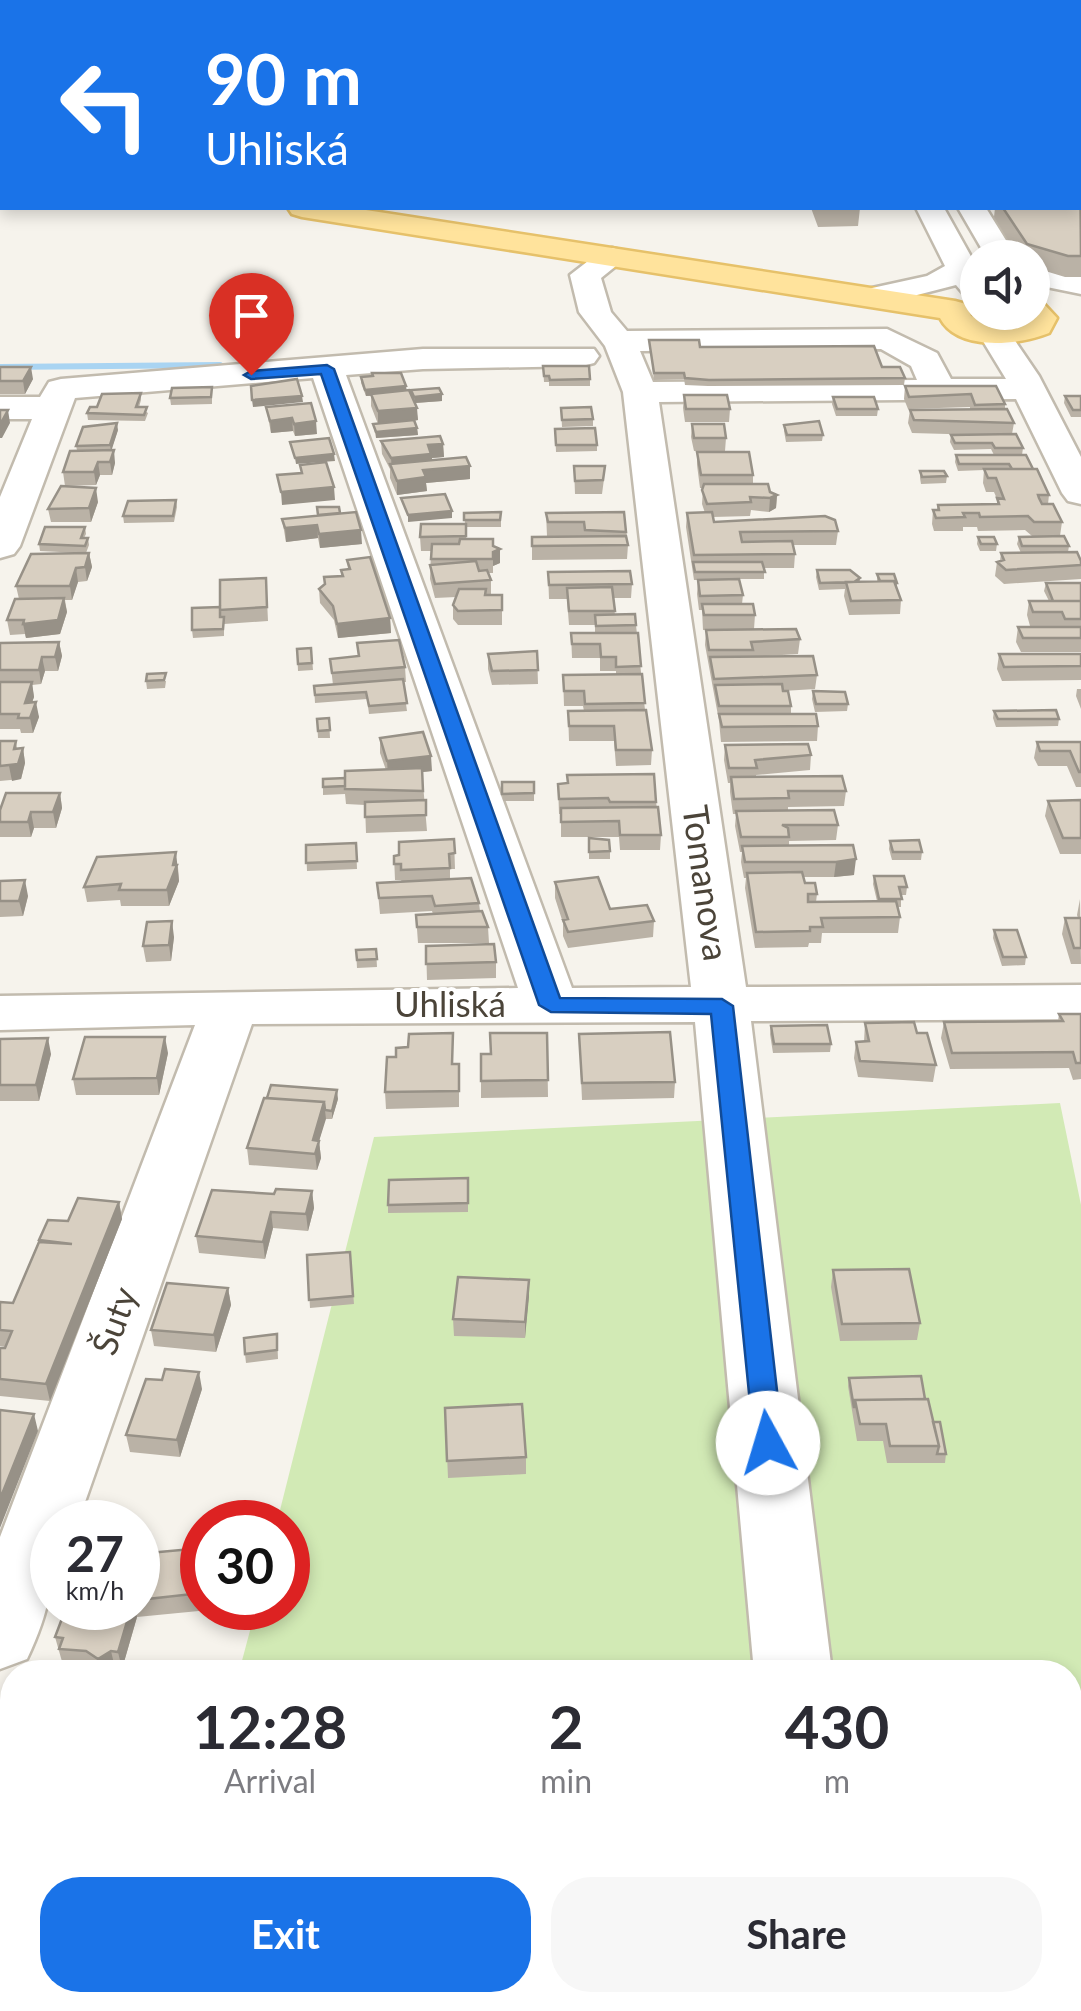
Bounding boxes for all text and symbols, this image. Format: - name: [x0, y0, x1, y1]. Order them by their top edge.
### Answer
- text: 90 m: [205, 36, 362, 120]
- icon: left: [40, 40, 170, 170]
- text: Uhliská: [205, 121, 349, 175]
- map controls: [960, 240, 1050, 330]
- button: sound: [960, 240, 1050, 330]
- pin: [209, 273, 294, 376]
- icon: arrive: [224, 288, 279, 343]
- street label: Tomanova: [675, 802, 739, 963]
- street label: Uhliská: [394, 982, 506, 1024]
- street label: Šuty: [82, 1281, 145, 1360]
- position arrow: [716, 1391, 820, 1495]
- speed limit sign: 30: [180, 1500, 310, 1630]
- text: 27: [66, 1523, 124, 1583]
- text: km/h: [66, 1575, 124, 1605]
- text: 12:28: [193, 1690, 347, 1762]
- text: 2: [549, 1690, 584, 1762]
- text: 430: [785, 1690, 889, 1762]
- text: Arrival: [224, 1761, 316, 1800]
- text: min: [540, 1761, 592, 1800]
- text: m: [824, 1761, 850, 1800]
- button: Exit: [40, 1877, 531, 1992]
- button: Share: [551, 1877, 1042, 1992]

